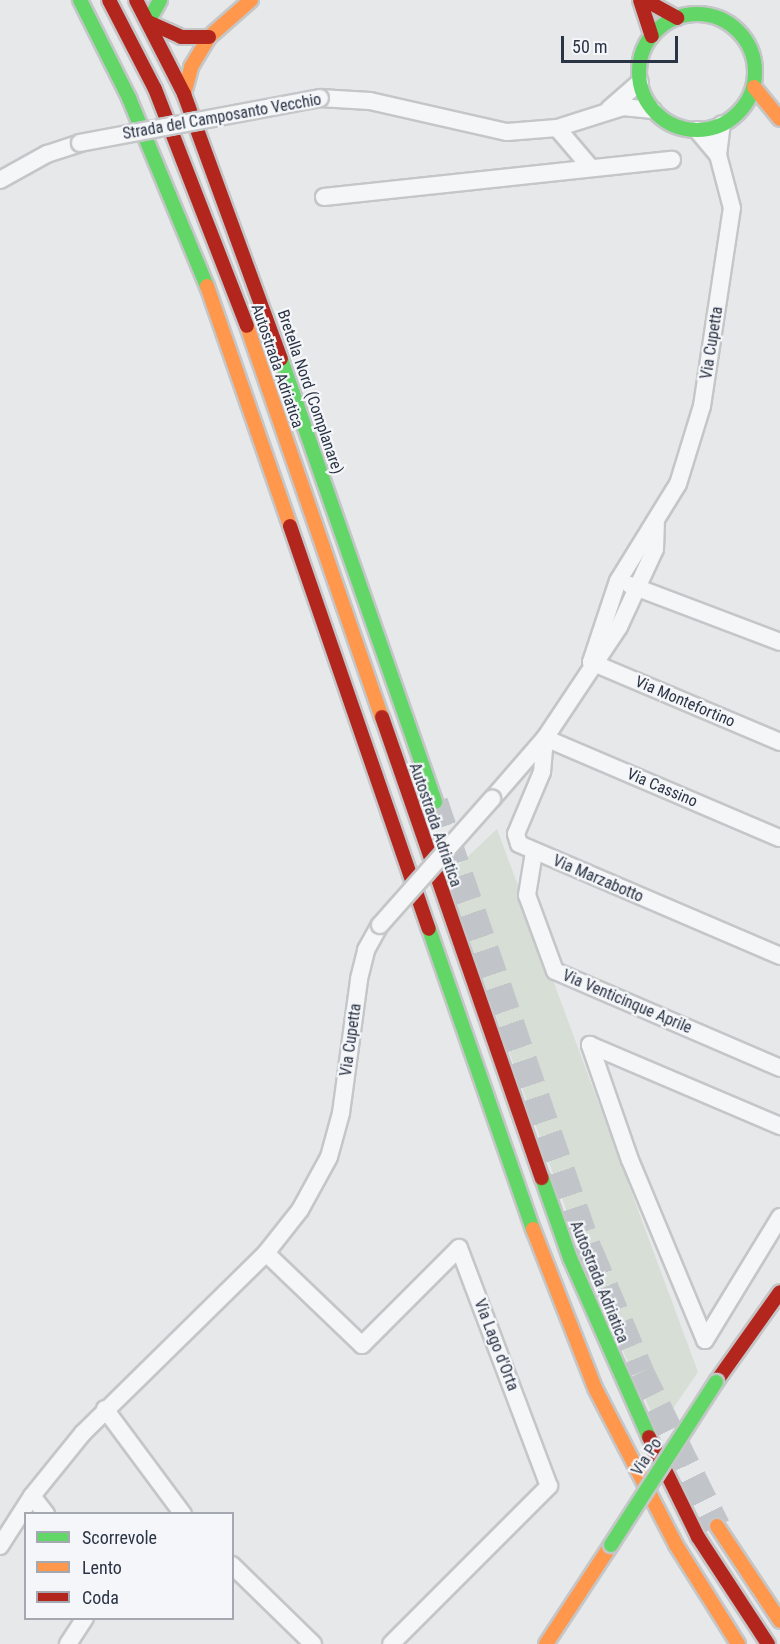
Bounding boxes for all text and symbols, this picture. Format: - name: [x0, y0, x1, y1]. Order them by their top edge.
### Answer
- scale bar: [564, 24, 681, 62]
- text: 50 m: [572, 36, 607, 57]
- street label: Strada del Camposanto Vecchio: [121, 90, 323, 144]
- street label: Autostrada Adriatica: [247, 301, 307, 431]
- street label: Via Cupetta: [697, 305, 727, 381]
- street label: Bretella Nord (Complanare): [273, 307, 347, 477]
- street label: Via Montefortino: [632, 672, 738, 732]
- street label: Autostrada Adriatica: [405, 760, 465, 890]
- street label: Via Cassino: [624, 765, 700, 811]
- street label: Via Marzabotto: [550, 851, 646, 907]
- street label: Via Venticinque Aprile: [559, 966, 695, 1038]
- street label: Via Cupetta: [336, 1002, 366, 1078]
- street label: Autostrada Adriatica: [566, 1218, 632, 1346]
- street label: Via Lago d'Orta: [470, 1296, 522, 1394]
- street label: Via Po: [628, 1435, 666, 1479]
- legend: [24, 1512, 234, 1620]
- text: Scorrevole: [82, 1527, 157, 1548]
- text: Lento: [82, 1557, 122, 1578]
- text: Coda: [82, 1587, 119, 1608]

